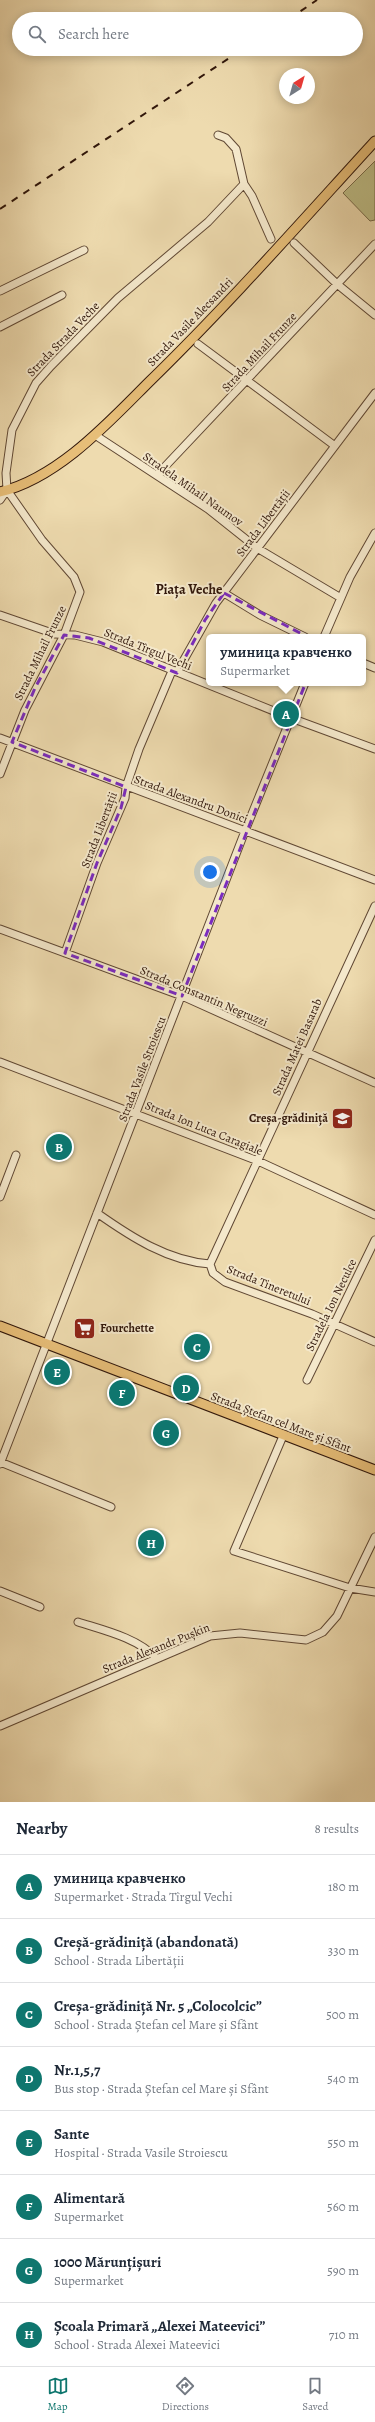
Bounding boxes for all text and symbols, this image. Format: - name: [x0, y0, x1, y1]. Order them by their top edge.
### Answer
- search box: [12, 12, 363, 56]
- icon: search: [26, 23, 48, 45]
- text: Search here: [58, 24, 129, 44]
- north arrow: [279, 68, 315, 104]
- street label: Strada Vasile Alecsandri: [144, 274, 236, 370]
- street label: Strada Strada Veche: [23, 298, 103, 380]
- street label: Strada Mihail Frunze: [218, 309, 300, 395]
- street label: Stradela Mihail Naumov: [140, 448, 247, 530]
- street label: Strada Libertății: [232, 486, 294, 560]
- district label: Piața Veche: [155, 580, 223, 599]
- street label: Strada Mihail Frunze: [10, 603, 70, 703]
- street label: Strada Tîrgul Vechi: [102, 624, 194, 674]
- popup: [206, 634, 366, 686]
- text: уминица кравченко: [220, 642, 352, 662]
- text: Supermarket: [220, 662, 290, 679]
- pin: A: [273, 699, 299, 729]
- street label: Strada Alexandru Donici: [132, 771, 250, 827]
- street label: Strada Libertății: [77, 789, 121, 871]
- your location: [200, 862, 220, 882]
- street label: Strada Constantin Negruzzi: [138, 962, 270, 1030]
- street label: Strada Matei Basarab: [268, 996, 326, 1098]
- street label: Strada Vasile Stroiescu: [115, 1014, 170, 1124]
- street label: Strada Ion Luca Caragiale: [143, 1097, 265, 1159]
- school or university icon: Creșa-grădiniță: [330, 1105, 356, 1131]
- place label: Creșa-grădiniță: [249, 1110, 328, 1126]
- pin: B: [46, 1132, 72, 1162]
- street label: Stradela Ion Neculce: [302, 1256, 360, 1354]
- street label: Strada Tineretului: [225, 1261, 313, 1309]
- supermarket icon: Fourchette: [72, 1315, 98, 1341]
- place label: Fourchette: [100, 1320, 155, 1336]
- pin: C: [184, 1332, 210, 1362]
- pin: E: [44, 1357, 70, 1387]
- pin: D: [173, 1373, 199, 1403]
- pin: F: [109, 1378, 135, 1408]
- street label: Strada Ștefan cel Mare și Sfânt: [208, 1388, 354, 1456]
- pin: G: [153, 1418, 179, 1448]
- pin: H: [138, 1528, 164, 1558]
- street label: Strada Alexandr Pușkin: [100, 1619, 212, 1677]
- text: Nearby: [16, 1817, 67, 1840]
- text: 8 results: [315, 1820, 359, 1837]
- text: уминица кравченко: [54, 1868, 186, 1888]
- text: A: [25, 1878, 33, 1895]
- text: 180 m: [328, 1878, 359, 1895]
- text: Supermarket · Strada Tîrgul Vechi: [54, 1888, 233, 1905]
- text: Creșă-grădiniță (abandonată): [54, 1932, 238, 1952]
- text: B: [25, 1942, 33, 1959]
- text: 330 m: [328, 1942, 359, 1959]
- text: School · Strada Libertății: [54, 1952, 184, 1969]
- text: Creșa-grădiniță Nr. 5 „Colocolcic”: [54, 1996, 262, 2016]
- text: C: [25, 2006, 33, 2023]
- text: 500 m: [326, 2006, 359, 2023]
- text: School · Strada Ștefan cel Mare și Sfânt: [54, 2016, 259, 2033]
- text: Nr.1,5,7: [54, 2060, 100, 2080]
- text: D: [24, 2070, 34, 2087]
- text: 540 m: [327, 2070, 359, 2087]
- text: Bus stop · Strada Ștefan cel Mare și Sfânt: [54, 2080, 269, 2097]
- text: Sante: [54, 2124, 89, 2144]
- text: E: [25, 2134, 33, 2151]
- text: 550 m: [328, 2134, 359, 2151]
- text: Hospital · Strada Vasile Stroiescu: [54, 2144, 228, 2161]
- text: Alimentară: [54, 2188, 125, 2208]
- text: F: [26, 2198, 32, 2215]
- text: 560 m: [327, 2198, 359, 2215]
- text: Supermarket: [54, 2208, 124, 2225]
- text: 1000 Mărunțișuri: [54, 2252, 161, 2272]
- text: G: [25, 2262, 33, 2279]
- text: 590 m: [327, 2262, 359, 2279]
- text: Supermarket: [54, 2272, 124, 2289]
- text: Școala Primară „Alexei Mateevici”: [54, 2316, 266, 2336]
- text: H: [24, 2326, 34, 2343]
- text: 710 m: [329, 2326, 359, 2343]
- text: School · Strada Alexei Mateevici: [54, 2336, 220, 2353]
- tab: Map: [47, 2375, 69, 2414]
- tab: Directions: [162, 2375, 209, 2414]
- tab: Saved: [302, 2375, 328, 2414]

